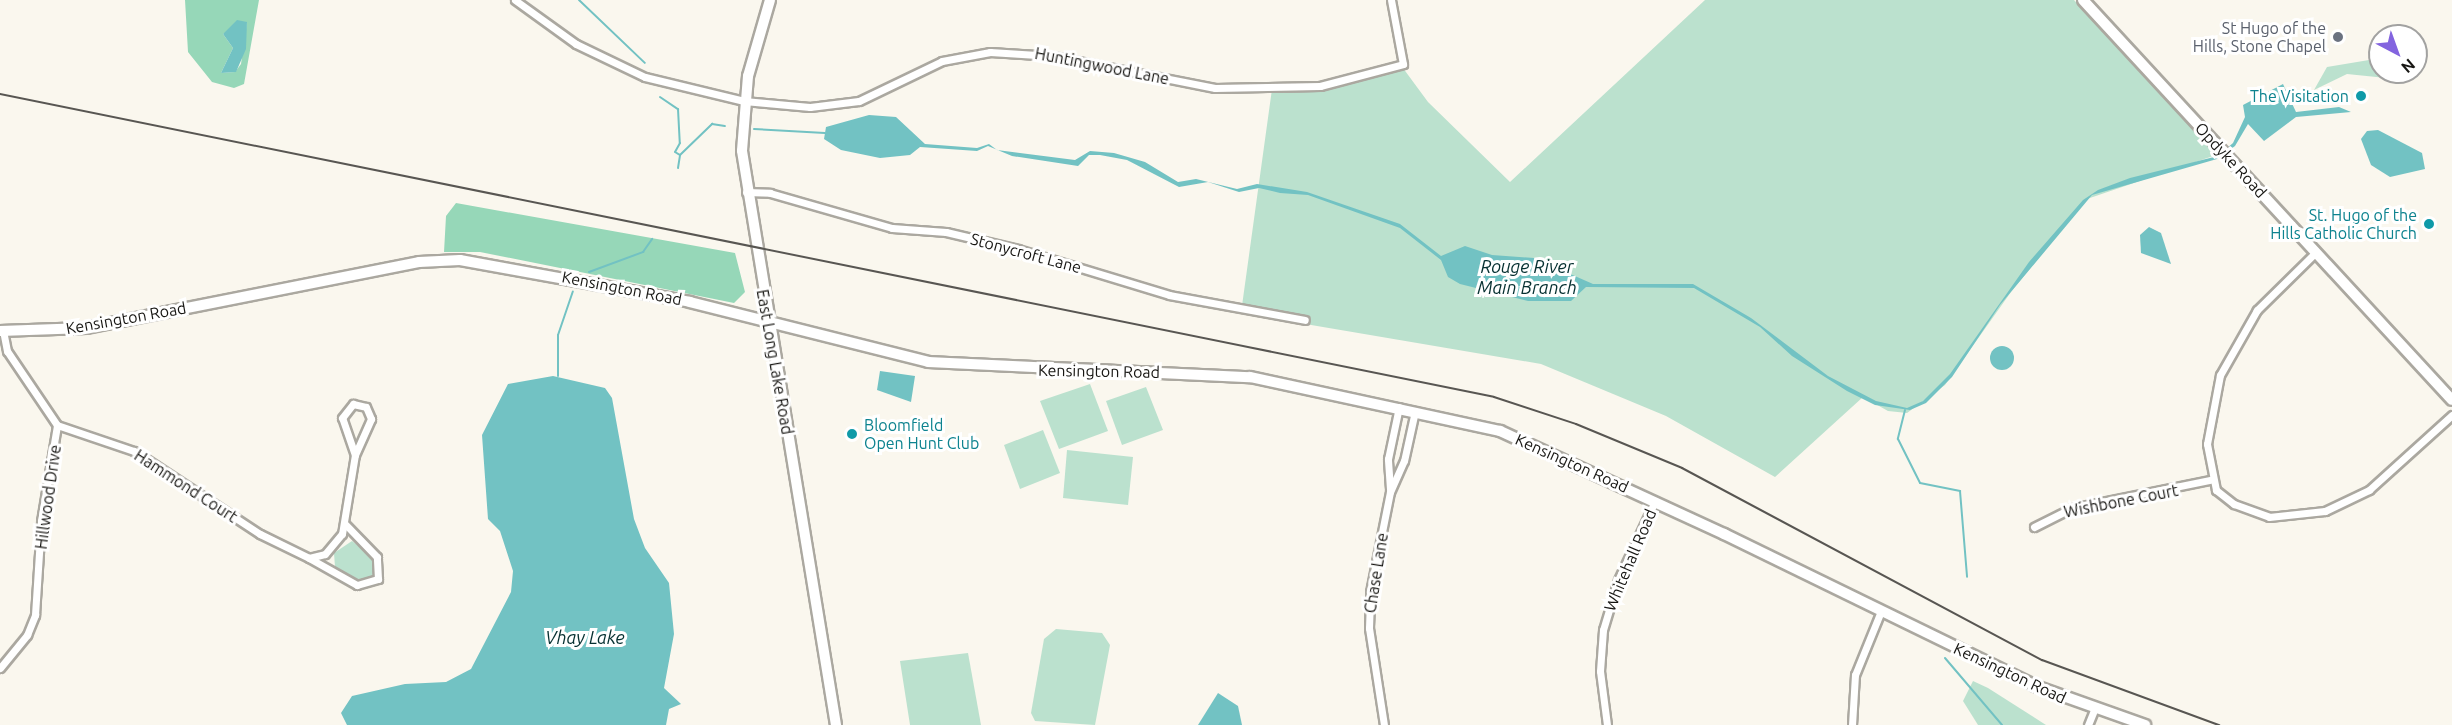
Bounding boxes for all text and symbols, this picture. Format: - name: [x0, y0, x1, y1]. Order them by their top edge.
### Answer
- place label: St Hugo of the Hills, Stone Chapel: [2193, 18, 2326, 56]
- north arrow: [2368, 24, 2428, 84]
- marker: St Hugo of the Hills, Stone Chapel: [2331, 30, 2345, 44]
- street label: Huntingwood Lane: [1033, 44, 1171, 88]
- text: N: [2398, 55, 2419, 77]
- place label: The Visitation: [2250, 86, 2349, 106]
- marker: The Visitation: [2354, 89, 2368, 103]
- street label: Opdyke Road: [2191, 118, 2271, 202]
- place label: St. Hugo of the Hills Catholic Church: [2270, 205, 2417, 243]
- marker: St. Hugo of the Hills Catholic Church: [2422, 217, 2436, 231]
- street label: Stonycroft Lane: [968, 229, 1084, 277]
- water label: Rouge River Main Branch: [1477, 256, 1577, 298]
- street label: Kensington Road: [560, 267, 684, 309]
- street label: East Long Lake Road: [753, 288, 797, 436]
- street label: Kensington Road: [64, 298, 188, 338]
- street label: Kensington Road: [1038, 360, 1160, 382]
- place label: Bloomfield Open Hunt Club: [864, 415, 979, 453]
- marker: Bloomfield Open Hunt Club: [845, 427, 859, 441]
- street label: Kensington Road: [1512, 429, 1632, 497]
- street label: Hillwood Drive: [31, 443, 65, 551]
- street label: Hammond Court: [131, 446, 241, 526]
- street label: Wishbone Court: [2062, 481, 2180, 521]
- street label: Whitehall Road: [1600, 506, 1660, 614]
- street label: Chase Lane: [1360, 532, 1392, 614]
- water label: Vhay Lake: [545, 626, 625, 648]
- street label: Kensington Road: [1951, 639, 2069, 707]

